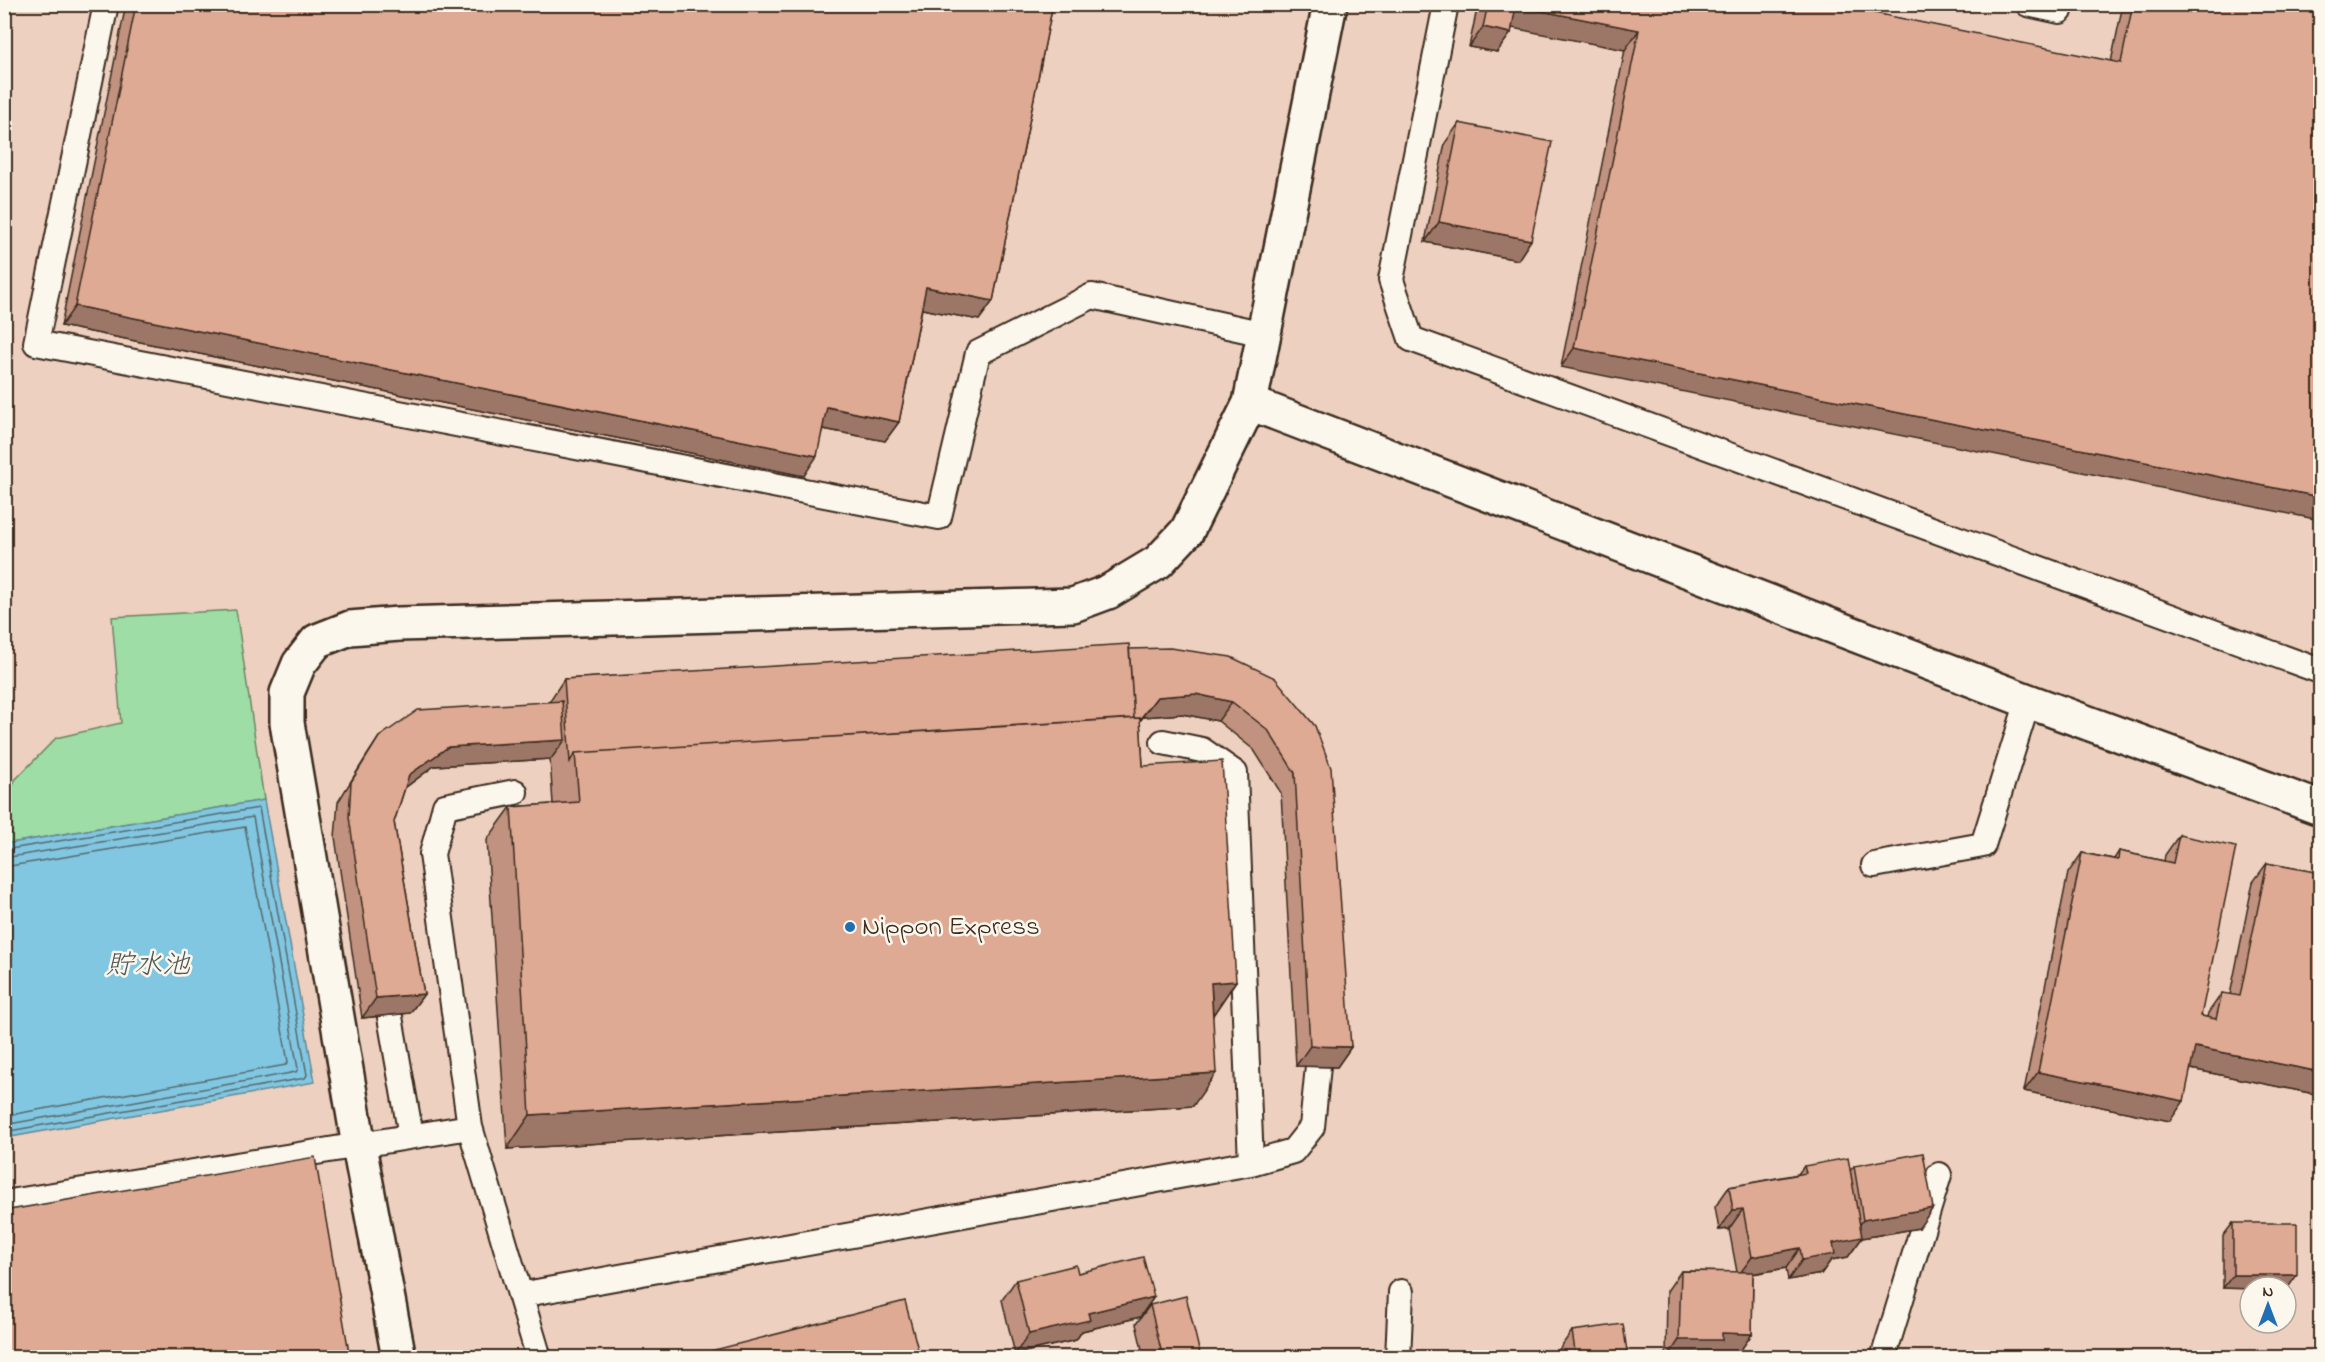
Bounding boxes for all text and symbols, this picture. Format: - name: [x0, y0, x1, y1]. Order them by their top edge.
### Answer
- place label: Nippon Express: [862, 908, 1040, 947]
- marker: Nippon Express: [843, 920, 857, 934]
- water label: 貯水池: [106, 946, 191, 987]
- north arrow: [2238, 1275, 2298, 1335]
- text: N: [2263, 1280, 2274, 1304]

